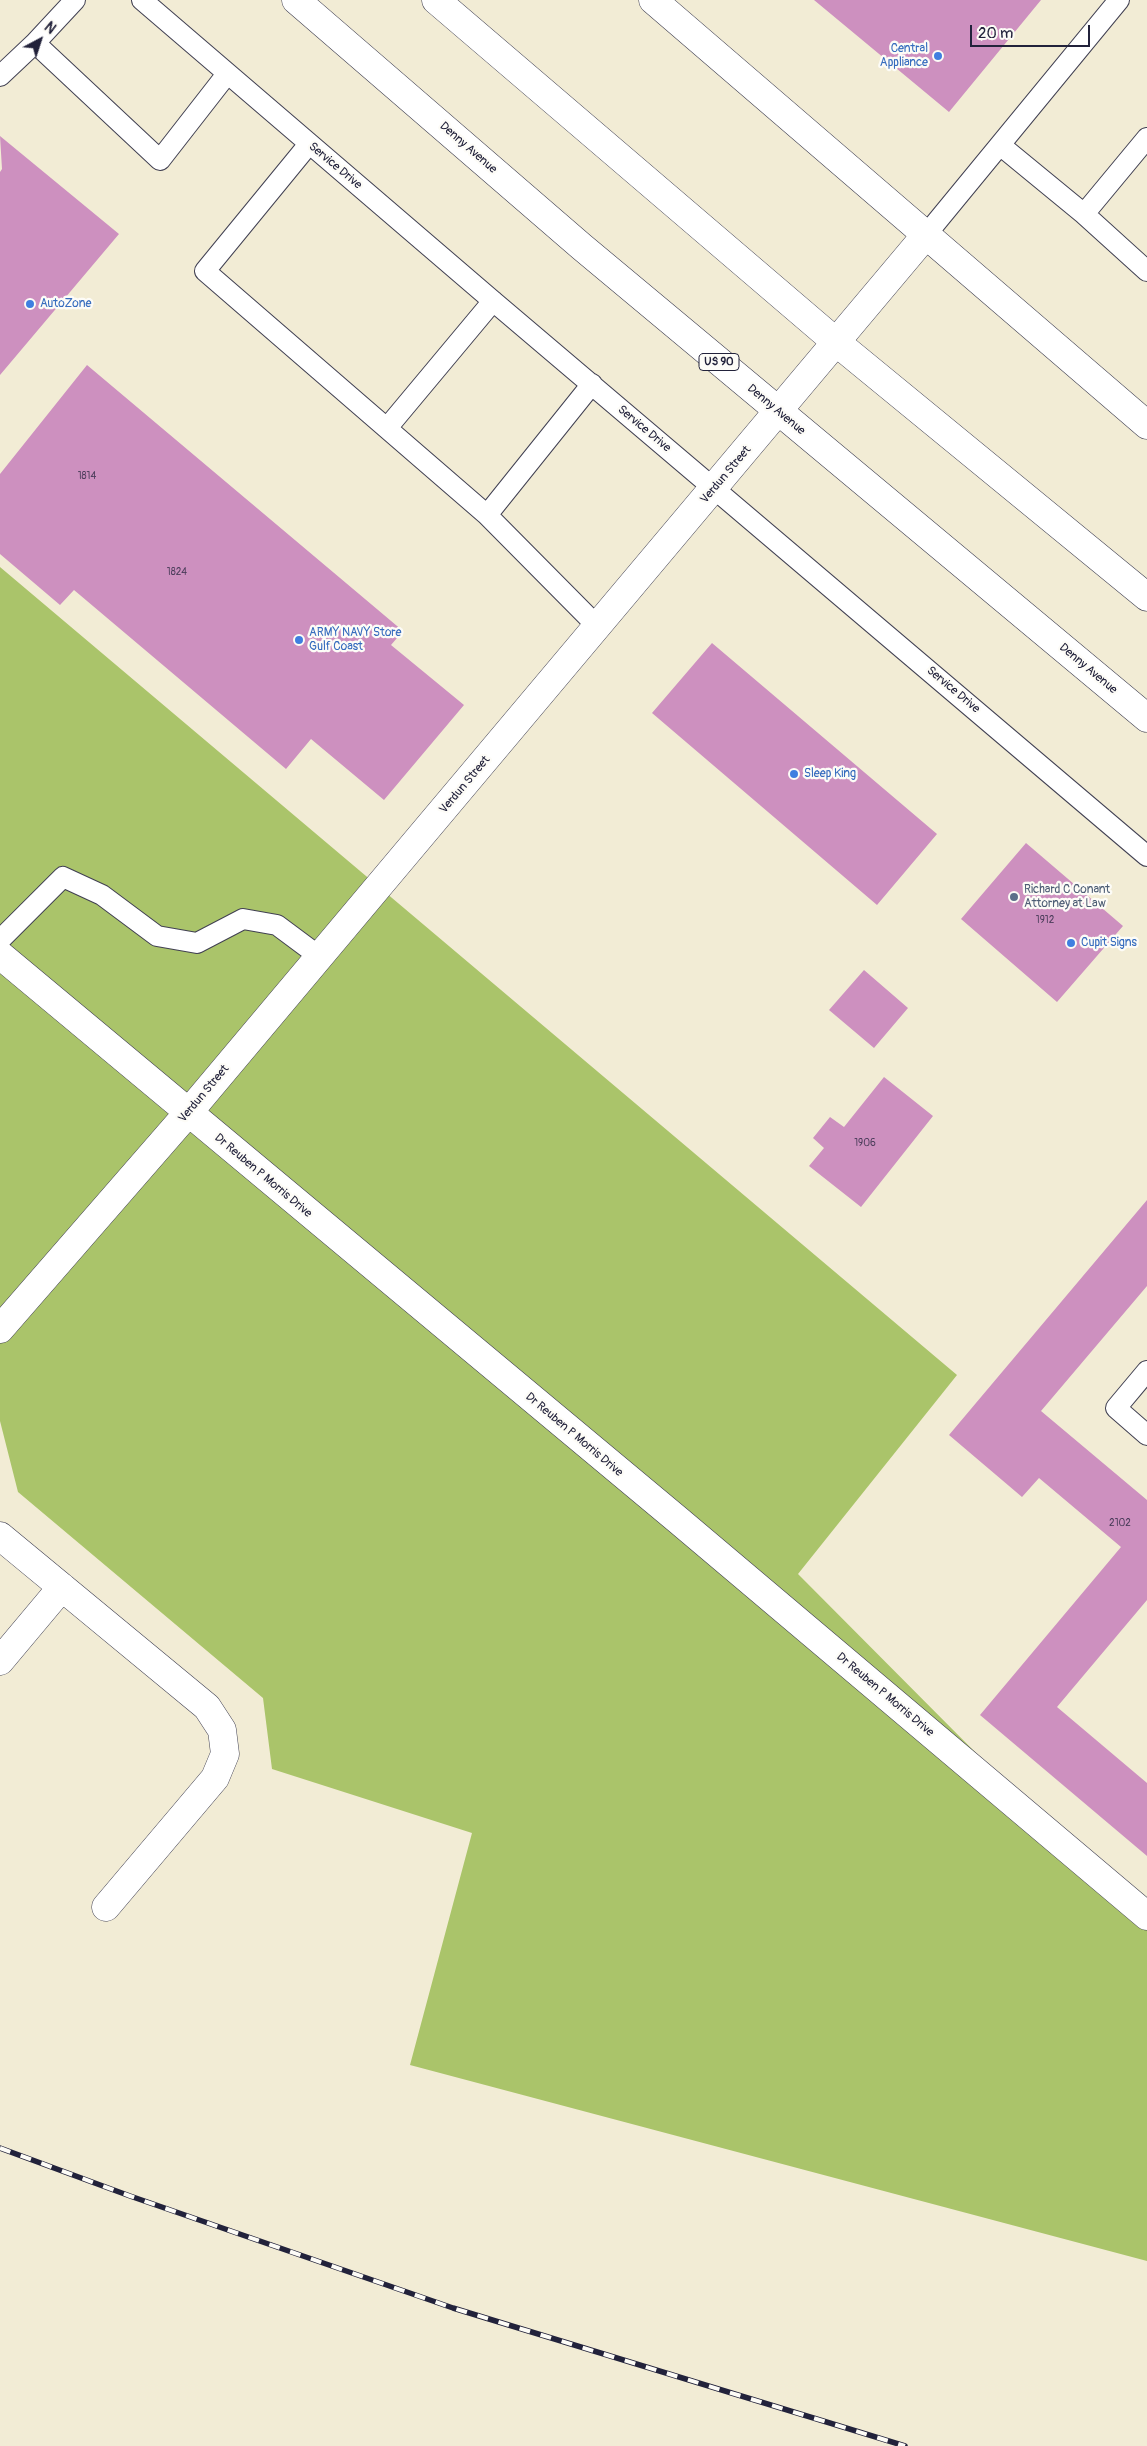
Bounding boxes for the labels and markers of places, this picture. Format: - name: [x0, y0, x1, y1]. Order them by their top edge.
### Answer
- place label: Central Appliance: [880, 42, 928, 70]
- marker: Central Appliance: [932, 50, 944, 62]
- place label: AutoZone: [40, 297, 91, 311]
- marker: AutoZone: [24, 298, 36, 310]
- place label: ARMY NAVY Store Gulf Coast: [309, 626, 401, 654]
- marker: ARMY NAVY Store Gulf Coast: [293, 634, 305, 646]
- place label: Sleep King: [804, 767, 856, 781]
- marker: Sleep King: [788, 768, 800, 780]
- place label: Richard C Conant Attorney at Law: [1024, 883, 1110, 911]
- marker: Richard C Conant Attorney at Law: [1008, 891, 1020, 903]
- place label: Cupit Signs: [1081, 936, 1137, 950]
- marker: Cupit Signs: [1065, 937, 1077, 949]

